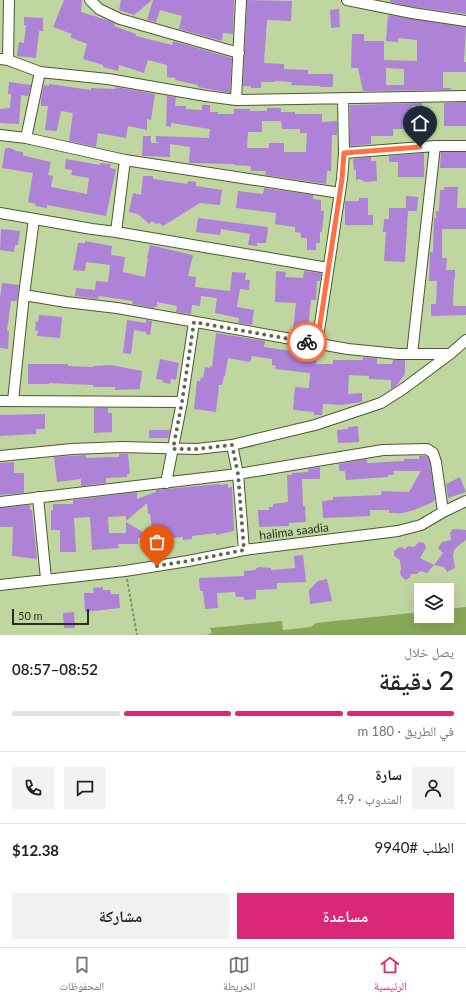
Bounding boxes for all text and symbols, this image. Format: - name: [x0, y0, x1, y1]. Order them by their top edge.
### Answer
- pin: [403, 106, 437, 147]
- icon: home: [409, 112, 431, 134]
- courier: [287, 322, 327, 362]
- icon: bike: [296, 331, 318, 353]
- street label: halima saadia: [258, 519, 330, 543]
- pin: [140, 525, 174, 566]
- icon: bag: [146, 531, 168, 553]
- map controls: [414, 583, 454, 623]
- button: layers: [414, 583, 454, 623]
- scale bar: [12, 607, 89, 626]
- text: 50 m: [18, 609, 43, 622]
- text: يصل خلال: [404, 644, 454, 660]
- text: 08:52–08:57: [12, 660, 98, 678]
- text: 2 دقيقة: [378, 664, 454, 696]
- text: في الطريق · 180 m: [358, 723, 454, 739]
- text: سارة: [375, 765, 402, 783]
- button: phone: [12, 767, 54, 809]
- button: chat: [64, 767, 106, 809]
- button: person: [412, 767, 454, 809]
- text: المندوب · 4.9: [337, 791, 402, 807]
- text: الطلب #9940: [375, 838, 454, 856]
- text: $12.38: [12, 841, 59, 859]
- button: مشاركة: [12, 893, 229, 939]
- button: مساعدة: [237, 893, 454, 939]
- tab: المحفوظات: [59, 954, 104, 997]
- tab: الخريطة: [223, 954, 255, 997]
- tab: الرئيسية: [374, 954, 407, 997]

